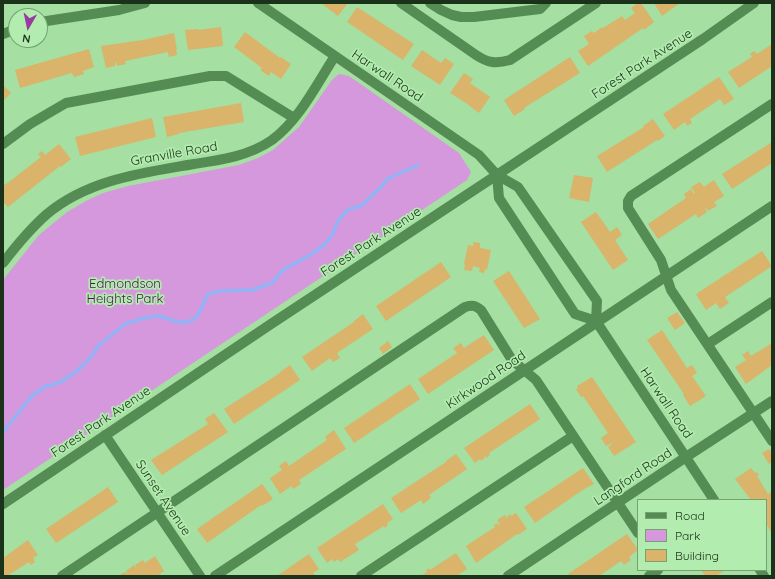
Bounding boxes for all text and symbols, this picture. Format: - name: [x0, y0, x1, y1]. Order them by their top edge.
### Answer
- north arrow: [8, 8, 48, 48]
- street label: Forest Park Avenue: [589, 26, 695, 102]
- text: N: [21, 31, 31, 46]
- street label: Harwall Road: [348, 47, 426, 105]
- street label: Granville Road: [129, 139, 219, 169]
- street label: Forest Park Avenue: [318, 204, 424, 280]
- park label: Edmondson Heights Park: [87, 276, 163, 307]
- street label: Kirkwood Road: [443, 348, 529, 412]
- street label: Harwall Road: [637, 364, 695, 442]
- street label: Forest Park Avenue: [48, 383, 154, 461]
- street label: Langford Road: [591, 445, 675, 509]
- street label: Sunset Avenue: [132, 457, 194, 539]
- legend: [637, 499, 767, 571]
- text: Road: [675, 508, 705, 523]
- text: Park: [675, 528, 700, 543]
- text: Building: [675, 548, 719, 563]

